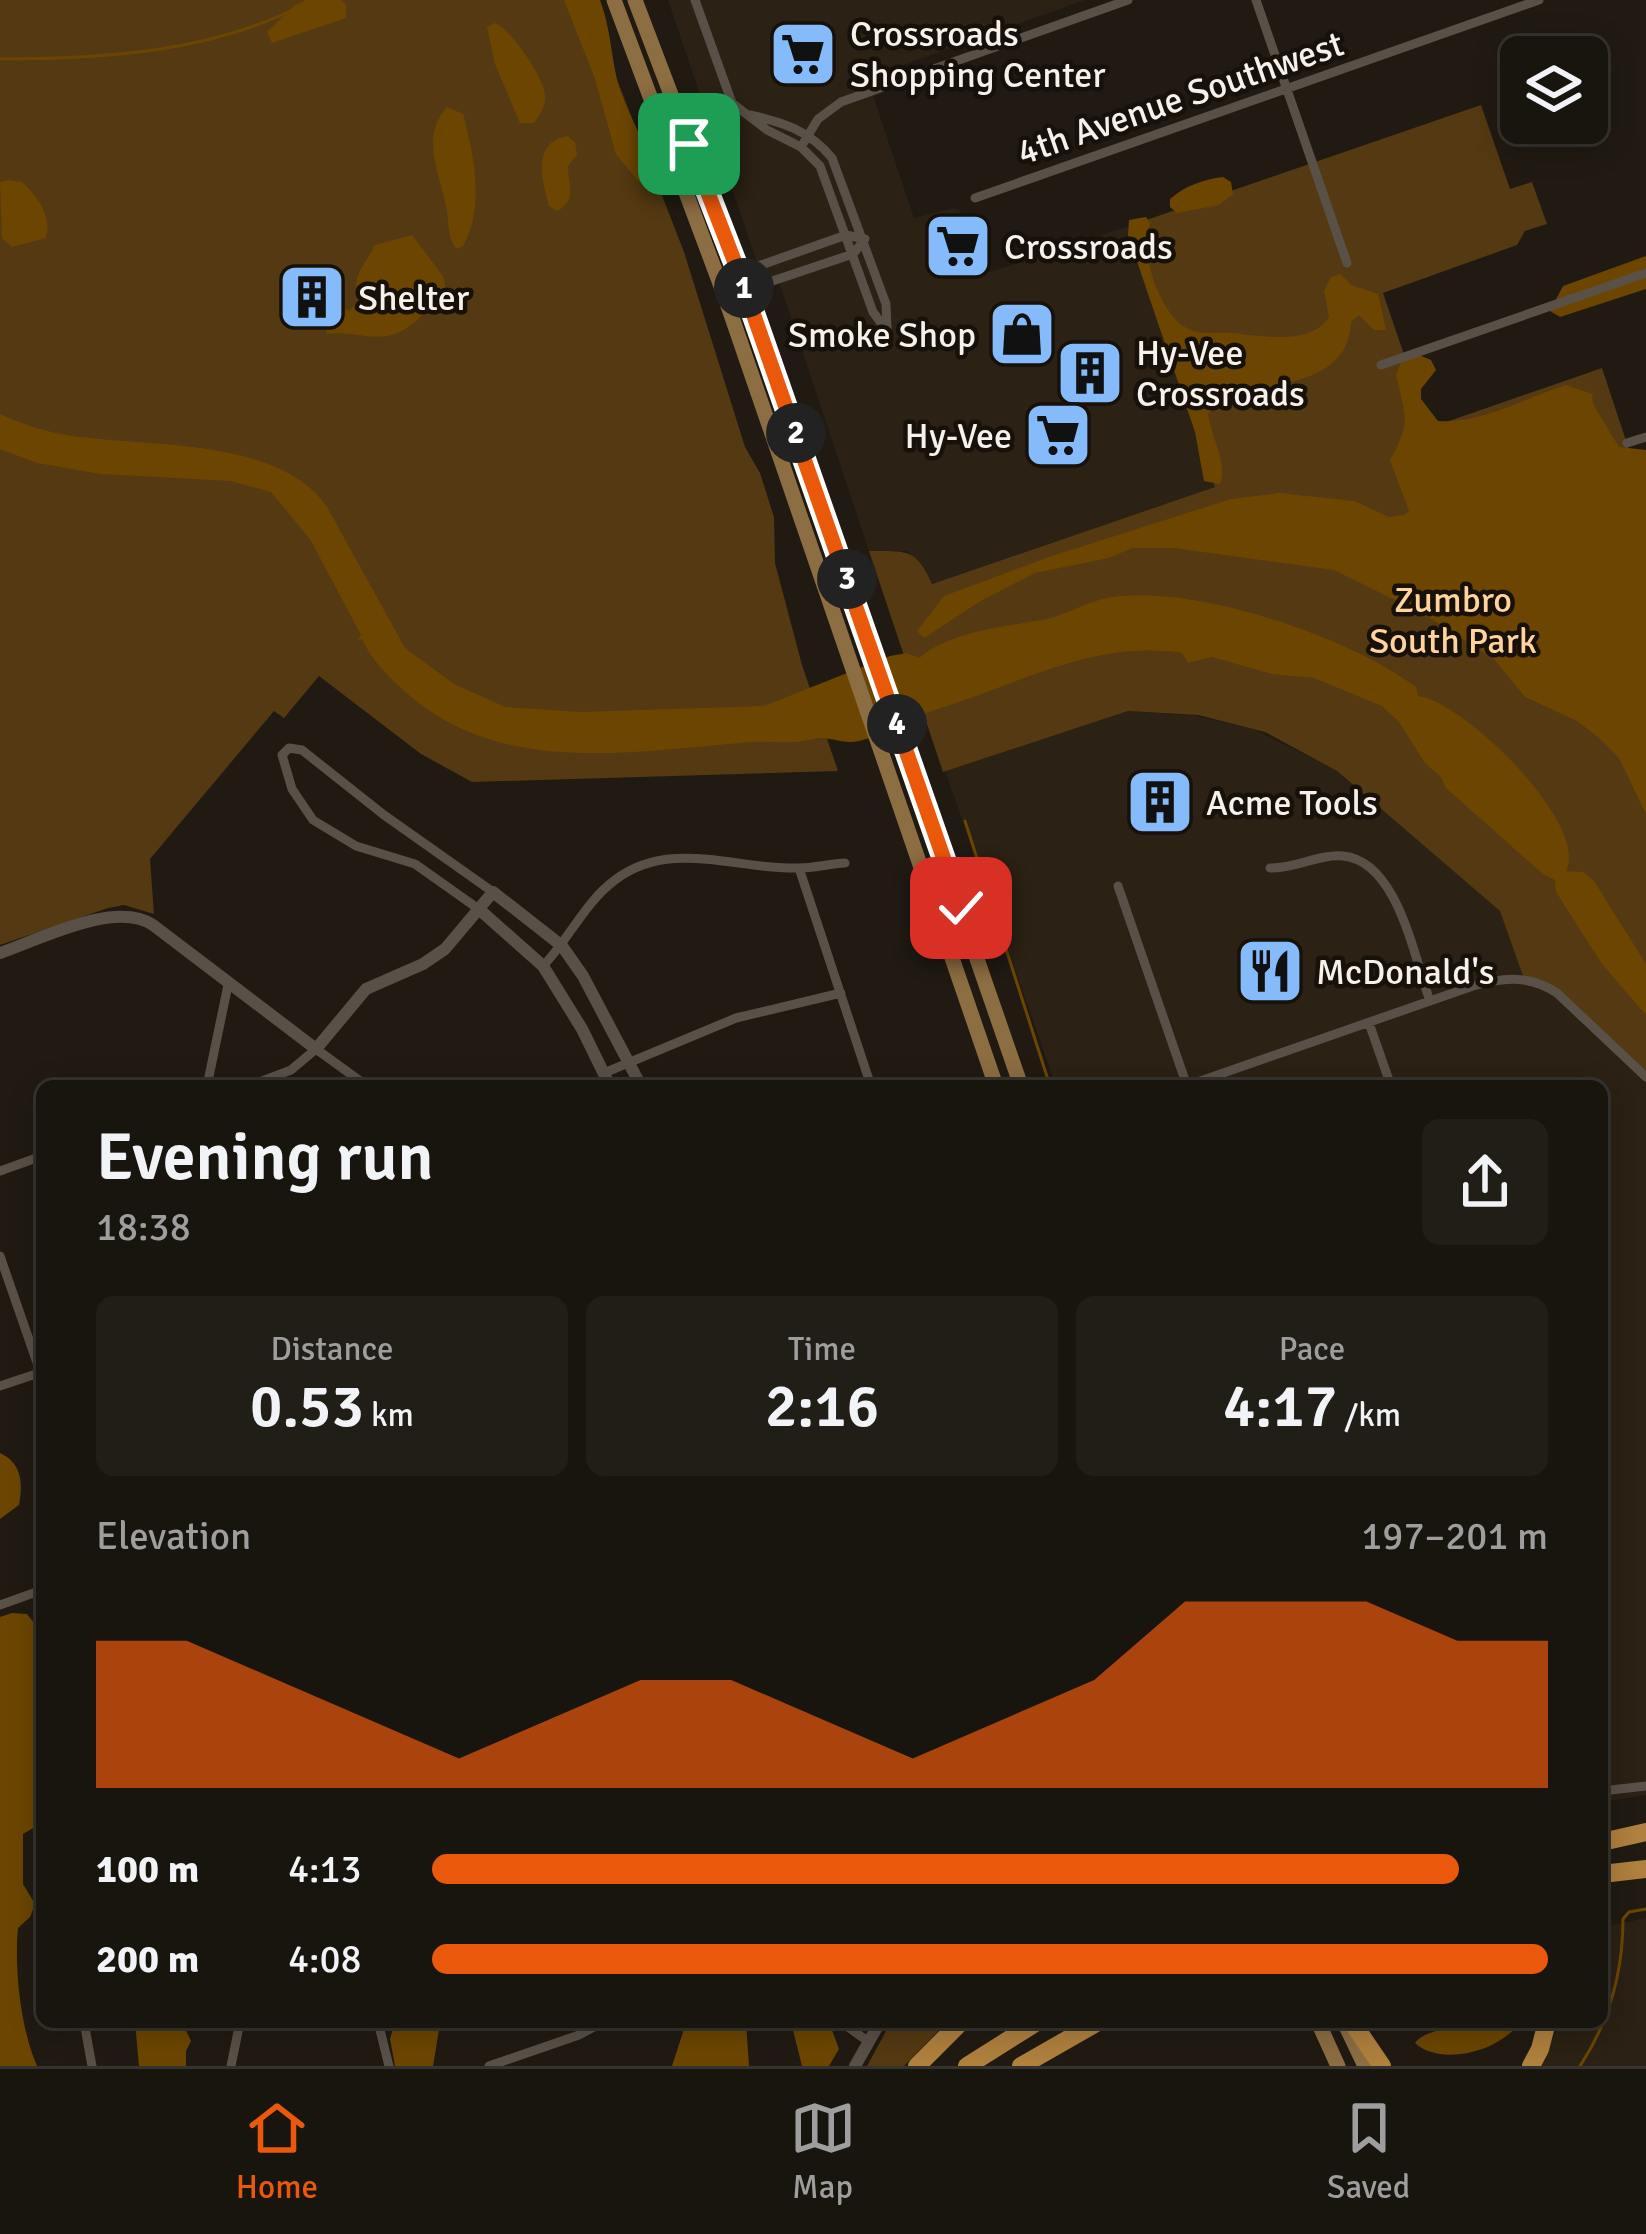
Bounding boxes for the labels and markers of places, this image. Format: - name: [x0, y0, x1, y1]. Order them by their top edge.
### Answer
- place label: Crossroads Shopping Center: [850, 12, 1106, 98]
- supermarket icon: Crossroads Shopping Center: [768, 19, 838, 89]
- pin: [638, 93, 740, 195]
- supermarket icon: Crossroads: [923, 211, 993, 281]
- place label: Crossroads: [1004, 225, 1173, 270]
- pin: 1: [714, 258, 774, 318]
- building icon: Shelter: [277, 262, 347, 332]
- place label: Shelter: [358, 276, 470, 321]
- shop icon: Smoke Shop: [987, 299, 1057, 369]
- place label: Smoke Shop: [788, 313, 976, 358]
- place label: Hy-Vee Crossroads: [1136, 331, 1305, 417]
- building icon: Hy-Vee Crossroads: [1055, 338, 1125, 408]
- supermarket icon: Hy-Vee: [1023, 400, 1093, 470]
- pin: 2: [766, 403, 826, 463]
- place label: Hy-Vee: [905, 414, 1012, 459]
- pin: 3: [817, 549, 877, 609]
- pin: 4: [867, 694, 927, 754]
- building icon: Acme Tools: [1125, 767, 1195, 837]
- place label: Acme Tools: [1206, 781, 1378, 826]
- pin: [910, 857, 1012, 959]
- restaurant icon: McDonald's: [1235, 936, 1305, 1006]
- place label: McDonald's: [1316, 950, 1495, 995]

